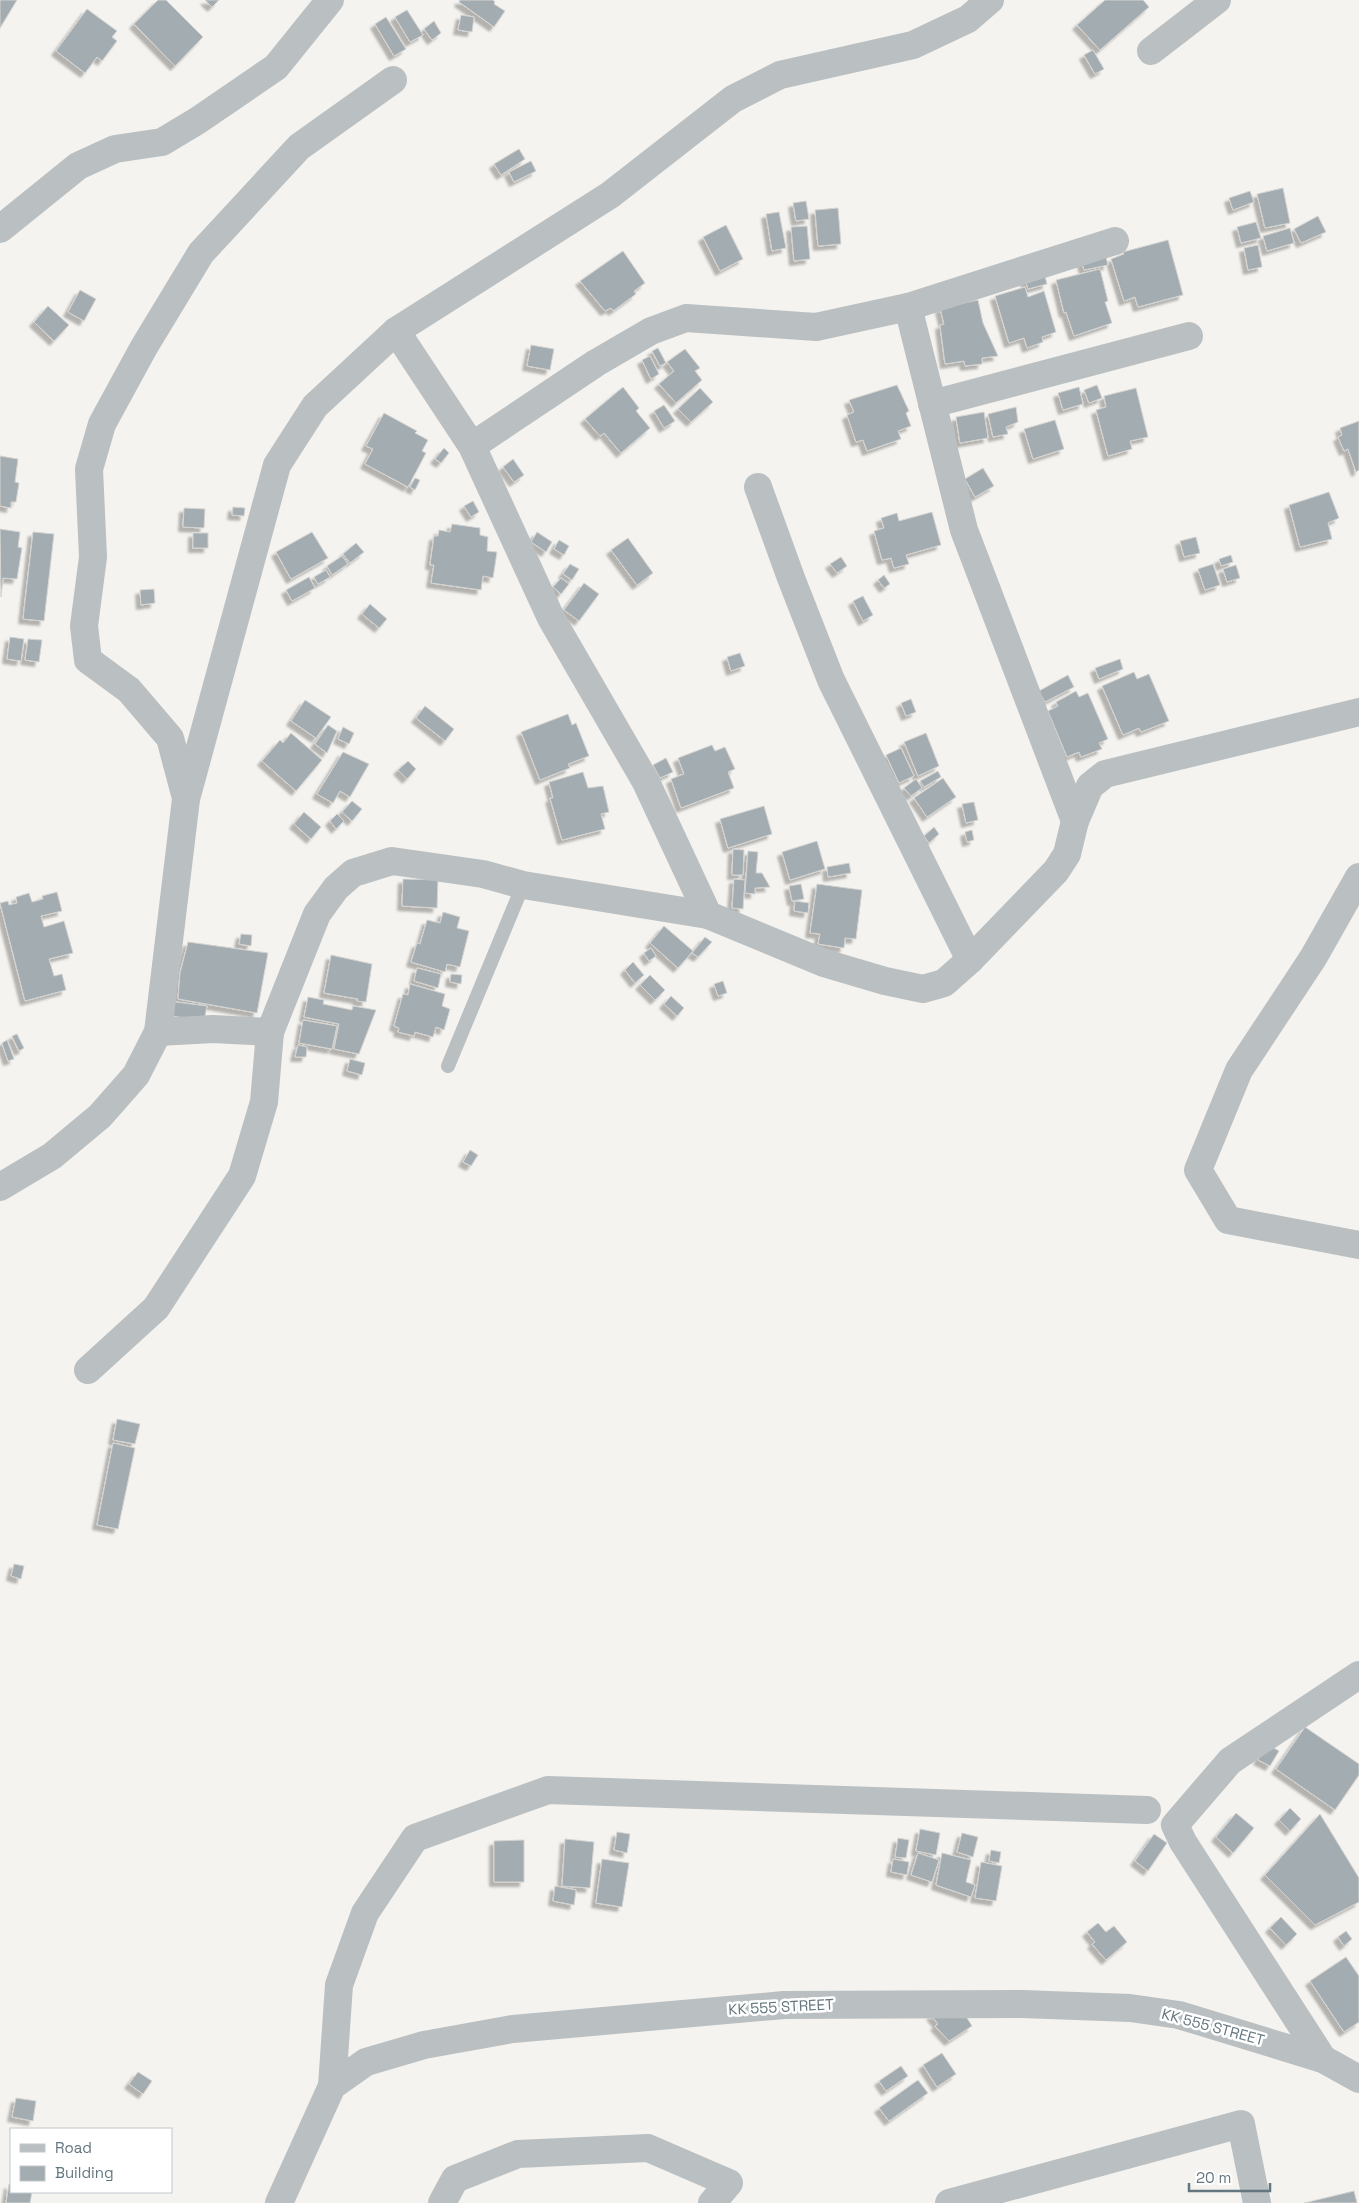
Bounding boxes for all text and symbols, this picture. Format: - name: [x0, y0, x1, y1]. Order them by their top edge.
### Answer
- street label: KK 555 STREET: [728, 1994, 834, 2019]
- street label: KK 555 STREET: [1160, 2004, 1267, 2049]
- legend: [10, 2128, 172, 2193]
- text: Road: [55, 2138, 92, 2157]
- scale bar: [1189, 2160, 1270, 2192]
- text: Building: [55, 2163, 114, 2182]
- text: 20 m: [1196, 2168, 1231, 2187]

